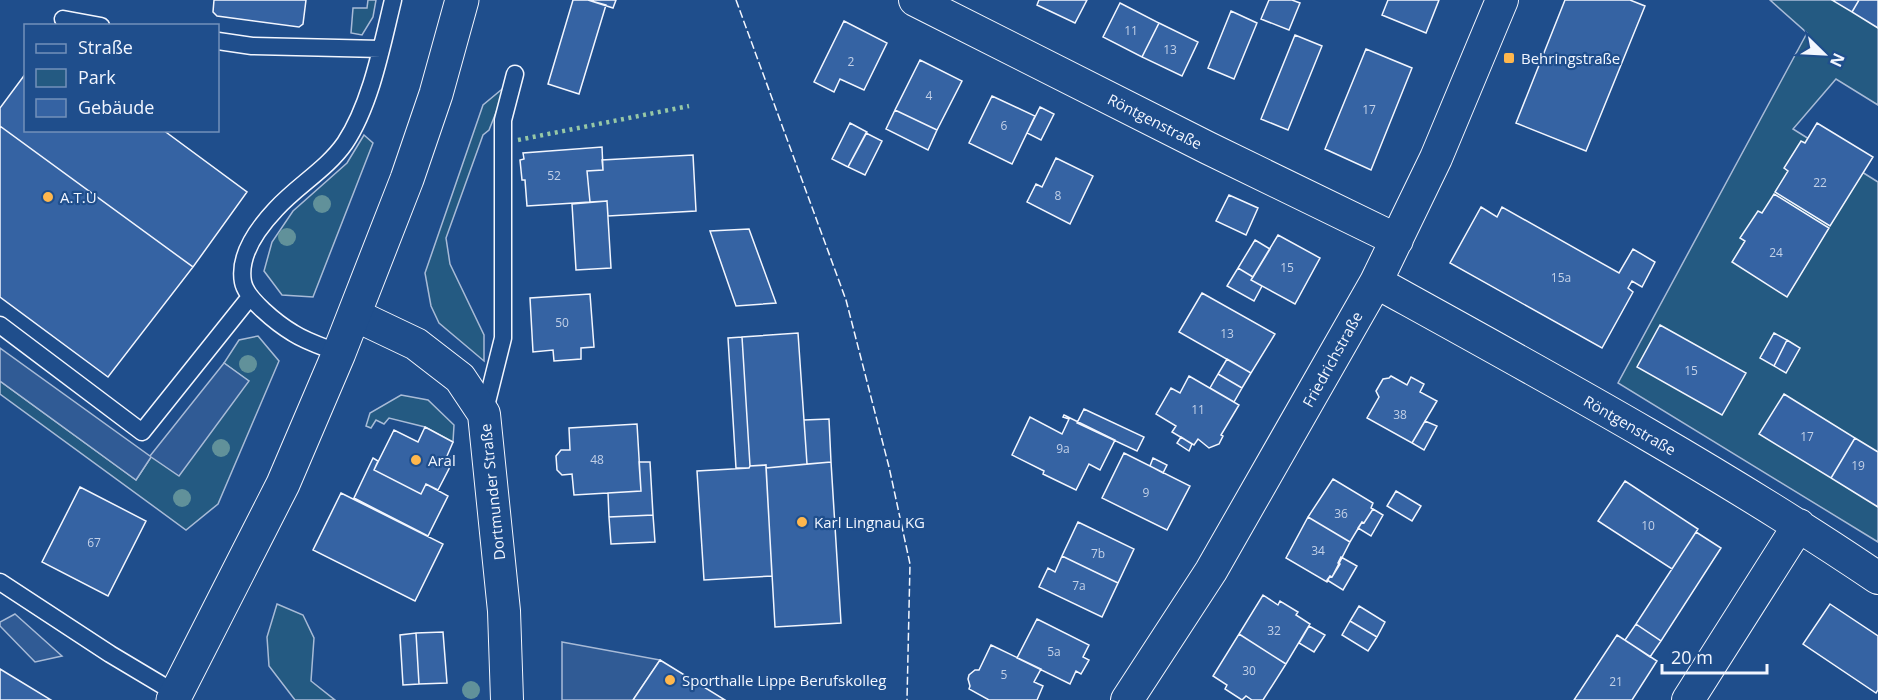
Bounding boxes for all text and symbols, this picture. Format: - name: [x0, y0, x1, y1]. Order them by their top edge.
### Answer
- house number: 11: [1124, 22, 1138, 39]
- legend: [24, 24, 219, 132]
- north arrow: [1794, 24, 1854, 84]
- text: Straße: [78, 35, 133, 59]
- house number: 13: [1163, 41, 1177, 58]
- place label: Behringstraße: [1521, 48, 1620, 68]
- text: N: [1825, 50, 1850, 71]
- marker: Behringstraße: [1502, 51, 1516, 65]
- house number: 2: [848, 53, 855, 70]
- text: Park: [78, 65, 116, 89]
- house number: 4: [926, 87, 933, 104]
- street label: Röntgenstraße: [1104, 89, 1206, 153]
- text: Gebäude: [78, 95, 154, 119]
- house number: 17: [1362, 101, 1376, 118]
- house number: 6: [1001, 117, 1008, 134]
- house number: 52: [547, 167, 561, 184]
- house number: 22: [1813, 174, 1827, 191]
- place label: A.T.U: [60, 187, 97, 207]
- house number: 8: [1055, 187, 1062, 204]
- marker: A.T.U: [41, 190, 55, 204]
- house number: 24: [1769, 244, 1783, 261]
- house number: 15: [1280, 259, 1294, 276]
- house number: 15a: [1551, 269, 1571, 286]
- street label: Friedrichstraße: [1297, 308, 1367, 410]
- house number: 50: [555, 314, 569, 331]
- house number: 13: [1220, 325, 1234, 342]
- house number: 15: [1684, 362, 1698, 379]
- street label: Röntgenstraße: [1580, 391, 1680, 459]
- house number: 11: [1191, 401, 1205, 418]
- house number: 38: [1393, 406, 1407, 423]
- street label: Dortmunder Straße: [475, 423, 509, 561]
- house number: 17: [1800, 428, 1814, 445]
- house number: 9a: [1056, 440, 1070, 457]
- place label: Aral: [428, 450, 456, 470]
- house number: 48: [590, 451, 604, 468]
- marker: Aral: [409, 453, 423, 467]
- house number: 19: [1851, 457, 1865, 474]
- house number: 9: [1143, 484, 1150, 501]
- house number: 36: [1334, 505, 1348, 522]
- place label: Karl Lingnau KG: [814, 512, 925, 532]
- marker: Karl Lingnau KG: [795, 515, 809, 529]
- house number: 10: [1641, 517, 1655, 534]
- house number: 67: [87, 534, 101, 551]
- house number: 34: [1311, 542, 1325, 559]
- house number: 7b: [1091, 545, 1105, 562]
- house number: 7a: [1072, 577, 1086, 594]
- house number: 32: [1267, 622, 1281, 639]
- scale bar: [1662, 637, 1767, 675]
- house number: 5a: [1047, 643, 1061, 660]
- text: 20 m: [1671, 645, 1713, 669]
- house number: 30: [1242, 662, 1256, 679]
- house number: 5: [1001, 666, 1008, 683]
- place label: Sporthalle Lippe Berufskolleg: [682, 670, 886, 690]
- marker: Sporthalle Lippe Berufskolleg: [663, 673, 677, 687]
- house number: 21: [1609, 673, 1623, 690]

